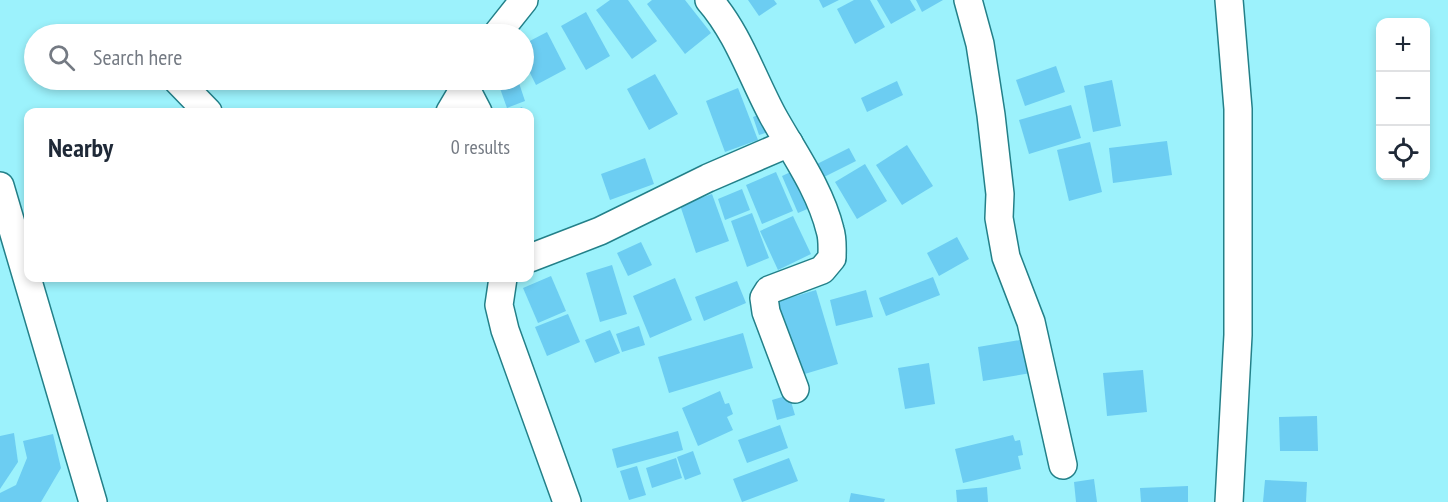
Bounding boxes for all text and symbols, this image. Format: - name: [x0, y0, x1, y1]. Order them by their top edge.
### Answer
- map controls: [1376, 18, 1430, 180]
- button: +: [1376, 18, 1430, 72]
- search box: [24, 24, 534, 90]
- icon: search: [45, 41, 78, 74]
- text: Search here: [93, 43, 182, 71]
- button: −: [1376, 72, 1430, 126]
- button: locate: [1376, 126, 1430, 180]
- text: Nearby: [48, 131, 113, 164]
- text: 0 results: [451, 134, 510, 160]

